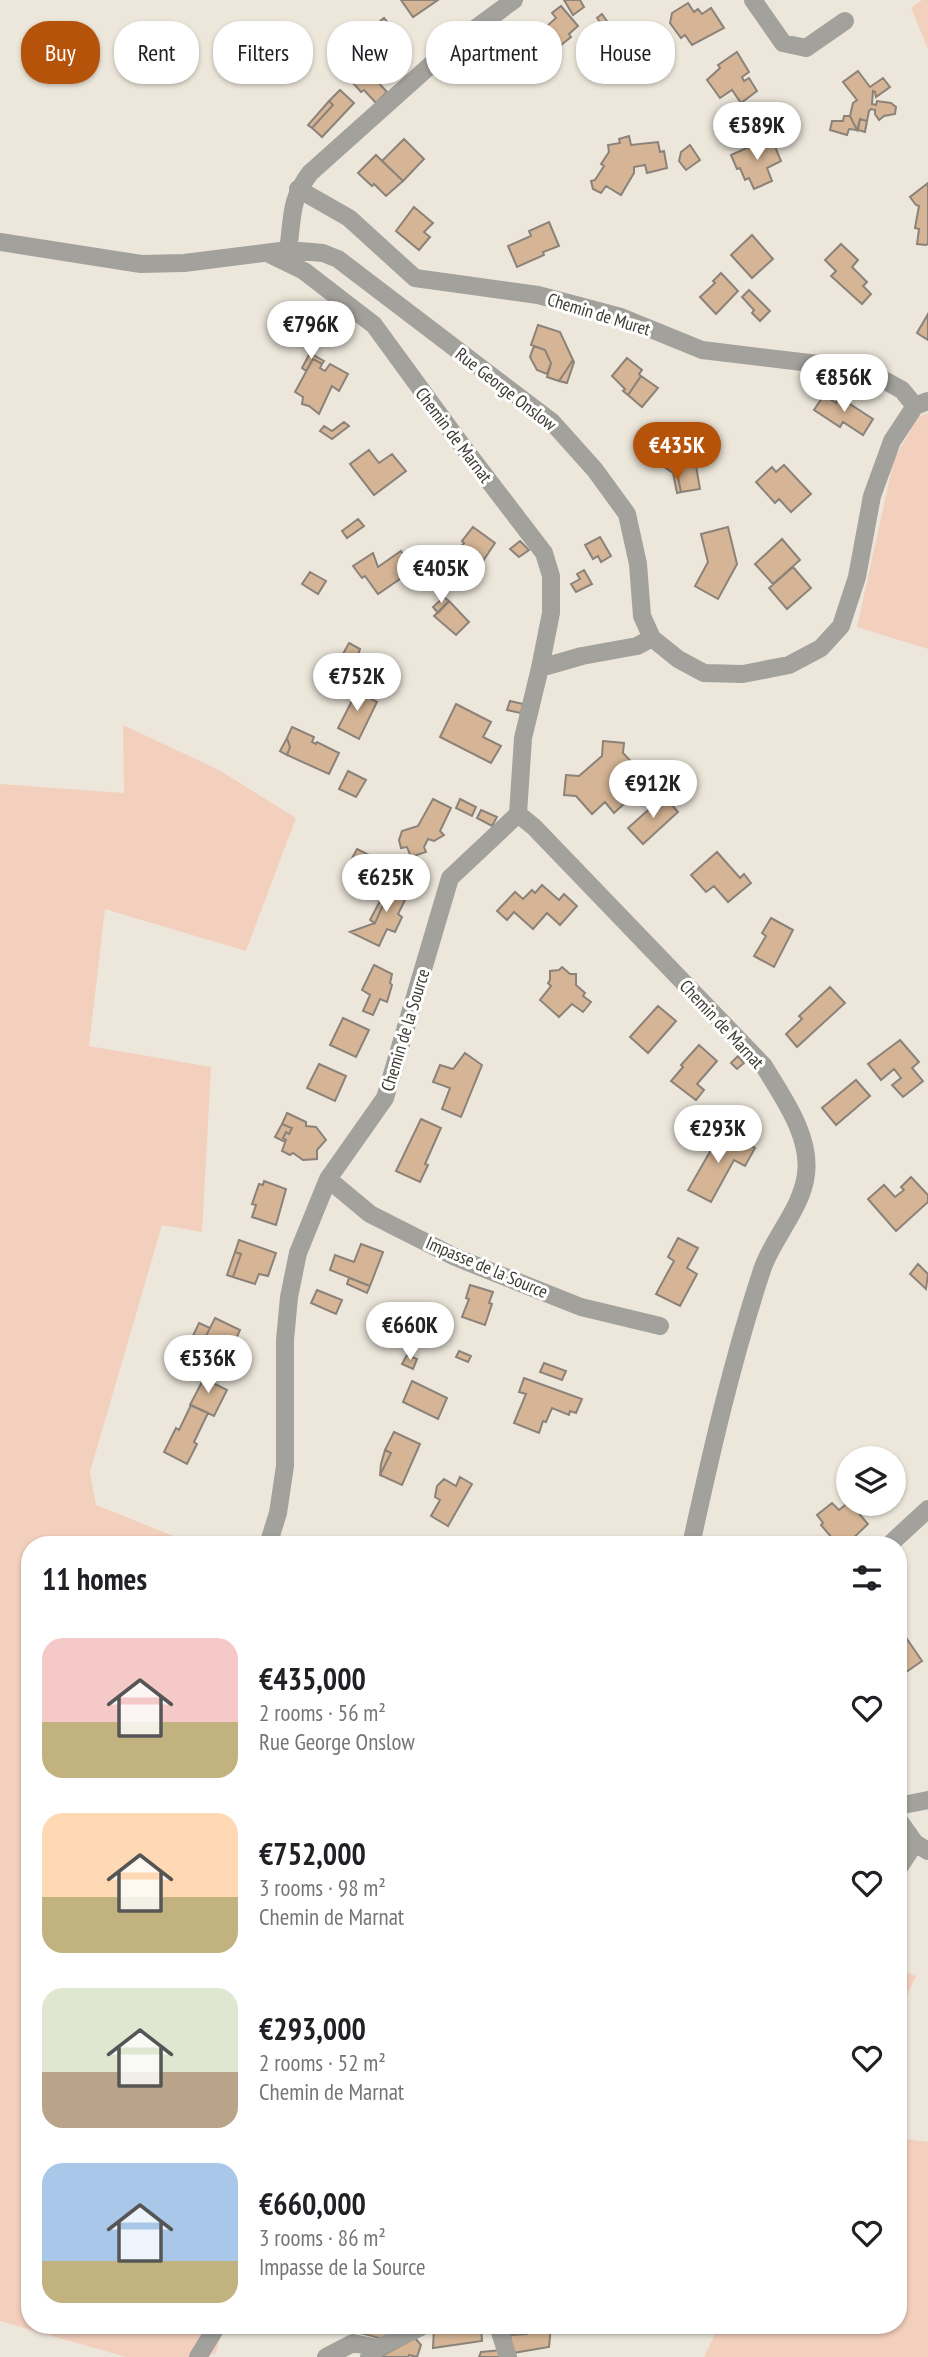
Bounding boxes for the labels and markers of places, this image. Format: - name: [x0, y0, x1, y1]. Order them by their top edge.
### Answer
- pin: €589K: [708, 102, 806, 162]
- pin: €796K: [262, 302, 360, 361]
- pin: €856K: [795, 354, 893, 414]
- pin: €435K: [628, 422, 726, 482]
- pin: €405K: [392, 546, 490, 605]
- pin: €752K: [308, 654, 406, 713]
- pin: €912K: [604, 760, 702, 820]
- pin: €625K: [337, 855, 435, 914]
- pin: €293K: [669, 1106, 767, 1165]
- pin: €660K: [361, 1302, 459, 1362]
- pin: €536K: [159, 1336, 257, 1395]

